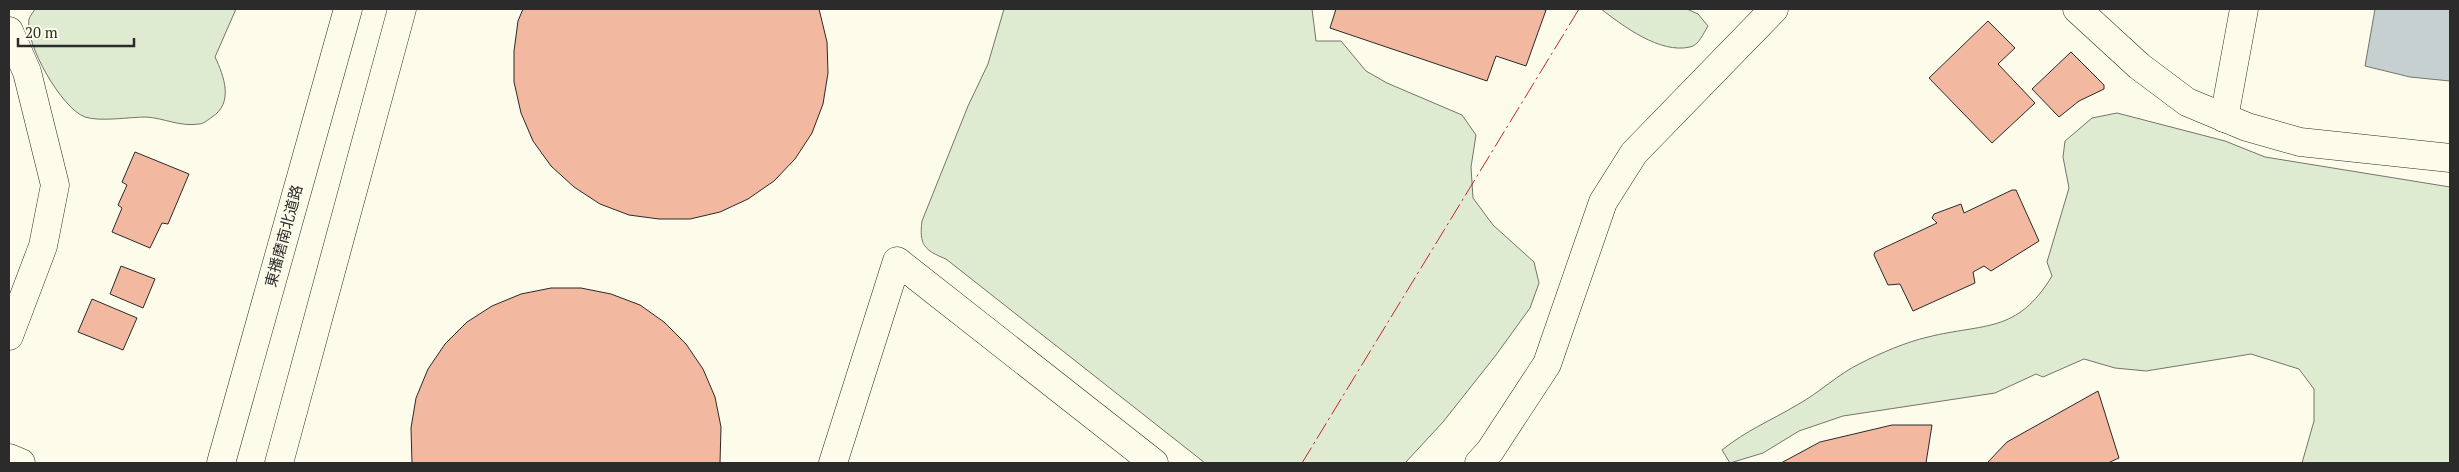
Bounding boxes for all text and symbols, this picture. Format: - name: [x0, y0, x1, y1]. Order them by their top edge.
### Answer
- scale bar: [18, 15, 134, 47]
- text: 20 m: [25, 22, 58, 42]
- street label: 東播磨南北道路: [260, 182, 306, 289]

